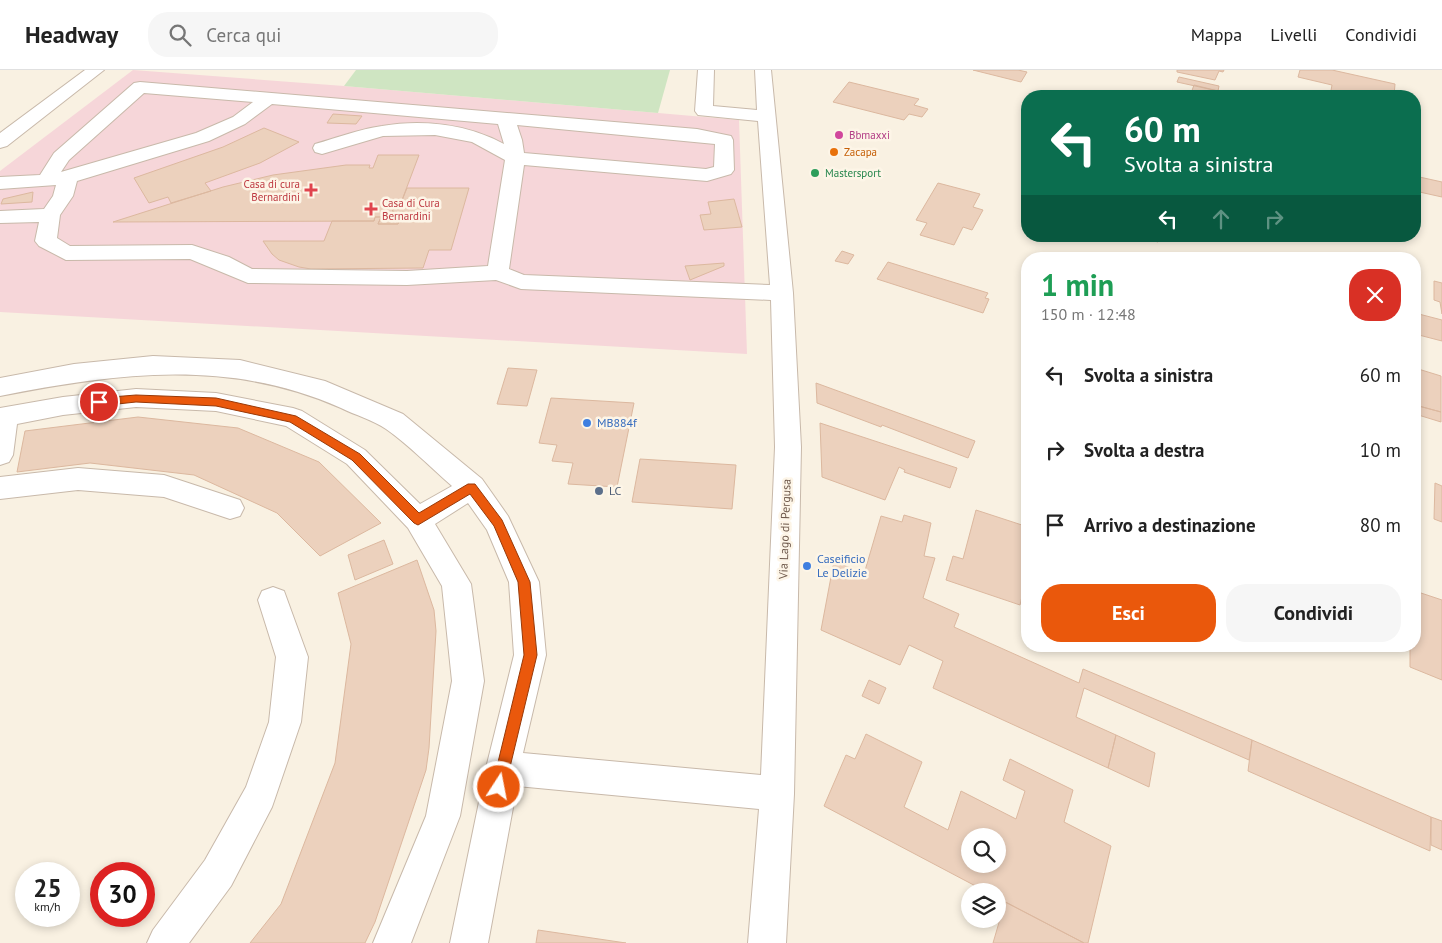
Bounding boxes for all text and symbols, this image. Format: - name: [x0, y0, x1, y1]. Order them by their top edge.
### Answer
- search box: [148, 12, 498, 57]
- text: Headway: [25, 19, 118, 50]
- icon: search: [166, 21, 194, 49]
- text: Cerca qui: [206, 23, 281, 47]
- text: Mappa: [1191, 23, 1242, 46]
- text: Livelli: [1270, 23, 1317, 46]
- text: Condividi: [1345, 23, 1417, 46]
- text: 60 m: [1124, 106, 1201, 152]
- icon: left: [1041, 110, 1106, 175]
- place label: Bbmaxxi: [849, 128, 890, 142]
- marker: Bbmaxxi: [833, 129, 845, 141]
- place label: Zacapa: [844, 145, 877, 159]
- marker: Zacapa: [828, 146, 840, 158]
- text: Svolta a sinistra: [1124, 150, 1274, 178]
- place label: Mastersport: [825, 166, 881, 180]
- marker: Mastersport: [809, 167, 821, 179]
- place label: Casa di cura Bernardini: [244, 177, 300, 204]
- marker: Casa di cura Bernardini: [304, 183, 318, 197]
- place label: Casa di Cura Bernardini: [382, 196, 440, 223]
- marker: Casa di Cura Bernardini: [364, 202, 378, 216]
- icon: left: [1154, 205, 1182, 233]
- icon: ahead: [1207, 205, 1235, 233]
- icon: right: [1260, 205, 1288, 233]
- text: 1 min: [1041, 265, 1114, 304]
- button: close: [1349, 269, 1401, 321]
- text: 150 m · 12:48: [1041, 304, 1136, 324]
- icon: left: [1041, 361, 1069, 389]
- text: Svolta a sinistra: [1084, 363, 1213, 387]
- text: 60 m: [1360, 363, 1401, 387]
- pin: [78, 381, 120, 423]
- icon: arrive: [85, 388, 113, 416]
- place label: MB884f: [597, 415, 638, 430]
- marker: MB884f: [581, 417, 593, 429]
- icon: right: [1041, 436, 1069, 464]
- text: Svolta a destra: [1084, 438, 1205, 462]
- text: 10 m: [1360, 438, 1401, 462]
- street label: Via Lago di Pergusa: [775, 478, 794, 580]
- place label: LC: [609, 483, 621, 498]
- marker: LC: [593, 485, 605, 497]
- icon: arrive: [1041, 511, 1069, 539]
- text: Arrivo a destinazione: [1084, 513, 1256, 537]
- text: 80 m: [1360, 513, 1401, 537]
- place label: Caseificio Le Delizie: [817, 551, 867, 580]
- marker: Caseificio Le Delizie: [801, 560, 813, 572]
- button: Esci: [1041, 584, 1216, 642]
- button: Condividi: [1226, 584, 1401, 642]
- position arrow: [472, 760, 524, 812]
- map controls: [961, 828, 1006, 928]
- button: search: [961, 828, 1006, 873]
- speed limit sign: 30: [90, 862, 155, 927]
- text: 25: [33, 872, 62, 904]
- button: layers: [961, 883, 1006, 928]
- text: km/h: [34, 899, 61, 914]

